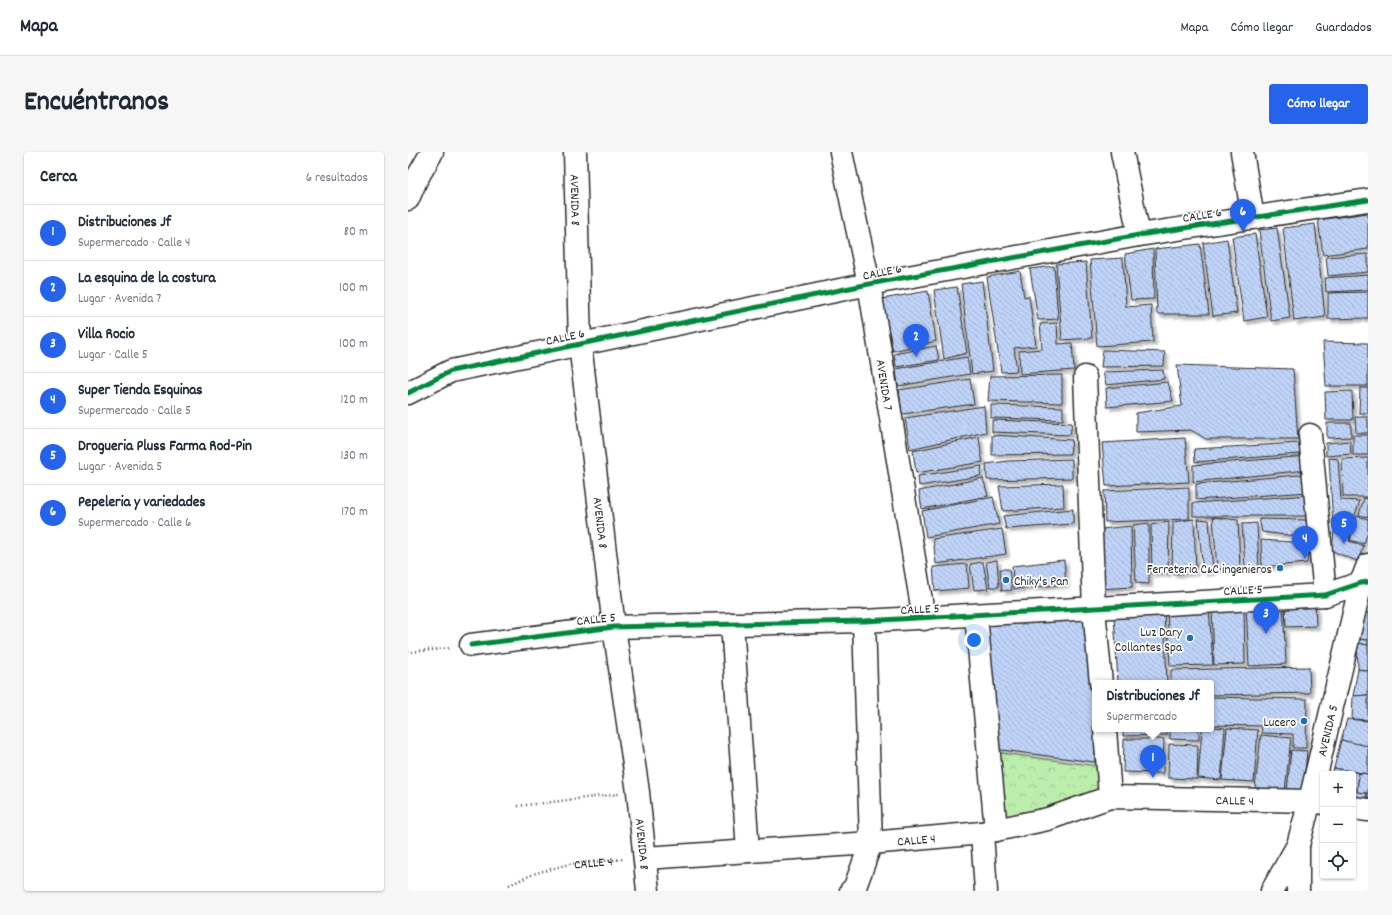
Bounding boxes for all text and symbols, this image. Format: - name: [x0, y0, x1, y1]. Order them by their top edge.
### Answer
- text: Mapa: [20, 14, 58, 41]
- text: Mapa: [1181, 18, 1208, 38]
- text: Cómo llegar: [1230, 18, 1293, 38]
- text: Guardados: [1315, 18, 1372, 38]
- text: Encuéntranos: [24, 84, 169, 124]
- button: Cómo llegar: [1269, 84, 1368, 124]
- text: Cerca: [40, 166, 77, 190]
- text: 6 resultados: [306, 169, 368, 188]
- street label: AVENIDA 8: [564, 174, 584, 226]
- pin: 6: [1230, 199, 1256, 232]
- street label: CALLE 6: [1181, 204, 1223, 229]
- text: Distribuciones Jf: [78, 212, 171, 234]
- text: 1: [52, 223, 54, 242]
- text: 80 m: [344, 223, 368, 242]
- text: Supermercado · Calle 4: [78, 234, 190, 253]
- street label: CALLE 6: [861, 260, 904, 287]
- text: La esquina de la costura: [78, 268, 216, 290]
- text: 2: [50, 279, 56, 298]
- text: 100 m: [339, 279, 368, 298]
- text: Lugar · Avenida 7: [78, 290, 161, 309]
- text: Villa Rocio: [78, 324, 135, 346]
- pin: 2: [903, 324, 929, 357]
- street label: CALLE 6: [544, 325, 587, 352]
- text: 3: [50, 335, 56, 354]
- text: 100 m: [339, 335, 368, 354]
- text: Lugar · Calle 5: [78, 346, 148, 365]
- street label: AVENIDA 7: [870, 358, 897, 412]
- text: Super Tienda Esquinas: [78, 380, 203, 402]
- text: 4: [50, 391, 56, 410]
- text: 120 m: [340, 391, 368, 410]
- text: Supermercado · Calle 5: [78, 402, 191, 421]
- text: Drogueria Pluss Farma Rod-Pin: [78, 436, 252, 458]
- text: 5: [50, 447, 56, 466]
- text: 130 m: [340, 447, 368, 466]
- text: Lugar · Avenida 5: [78, 458, 162, 477]
- text: Pepeleria y variedades: [78, 492, 206, 514]
- street label: AVENIDA 8: [586, 496, 612, 550]
- text: 6: [50, 503, 56, 522]
- text: 170 m: [341, 503, 368, 522]
- pin: 5: [1331, 511, 1357, 544]
- text: Supermercado · Calle 6: [78, 514, 191, 533]
- pin: 4: [1292, 526, 1318, 559]
- place label: Ferreteria C&C ingenieros: [1147, 561, 1272, 580]
- marker: Ferreteria C&C ingenieros: [1275, 563, 1285, 573]
- place label: Chiky's Pan: [1014, 573, 1068, 592]
- marker: Chiky's Pan: [1001, 575, 1011, 585]
- street label: CALLE 5: [1223, 581, 1263, 602]
- street label: CALLE 5: [900, 600, 940, 621]
- pin: 3: [1253, 601, 1279, 634]
- street label: CALLE 5: [576, 609, 617, 632]
- place label: Luz Dary Collantes Spa: [1115, 624, 1183, 658]
- your location: [964, 630, 984, 650]
- marker: Luz Dary Collantes Spa: [1185, 633, 1195, 643]
- popup: [1092, 680, 1214, 732]
- text: Distribuciones Jf: [1106, 686, 1200, 708]
- street label: AVENIDA 5: [1314, 703, 1344, 759]
- text: Supermercado: [1106, 708, 1177, 727]
- place label: Lucero: [1264, 714, 1296, 733]
- marker: Lucero: [1299, 716, 1309, 726]
- pin: 1: [1140, 745, 1166, 778]
- map controls: [1320, 771, 1356, 879]
- button: +: [1320, 771, 1356, 807]
- street label: CALLE 4: [1215, 792, 1254, 812]
- button: −: [1320, 807, 1356, 843]
- street label: AVENIDA 8: [629, 817, 653, 871]
- street label: CALLE 4: [897, 830, 937, 853]
- button: locate: [1320, 843, 1356, 879]
- street label: CALLE 4: [573, 853, 613, 876]

